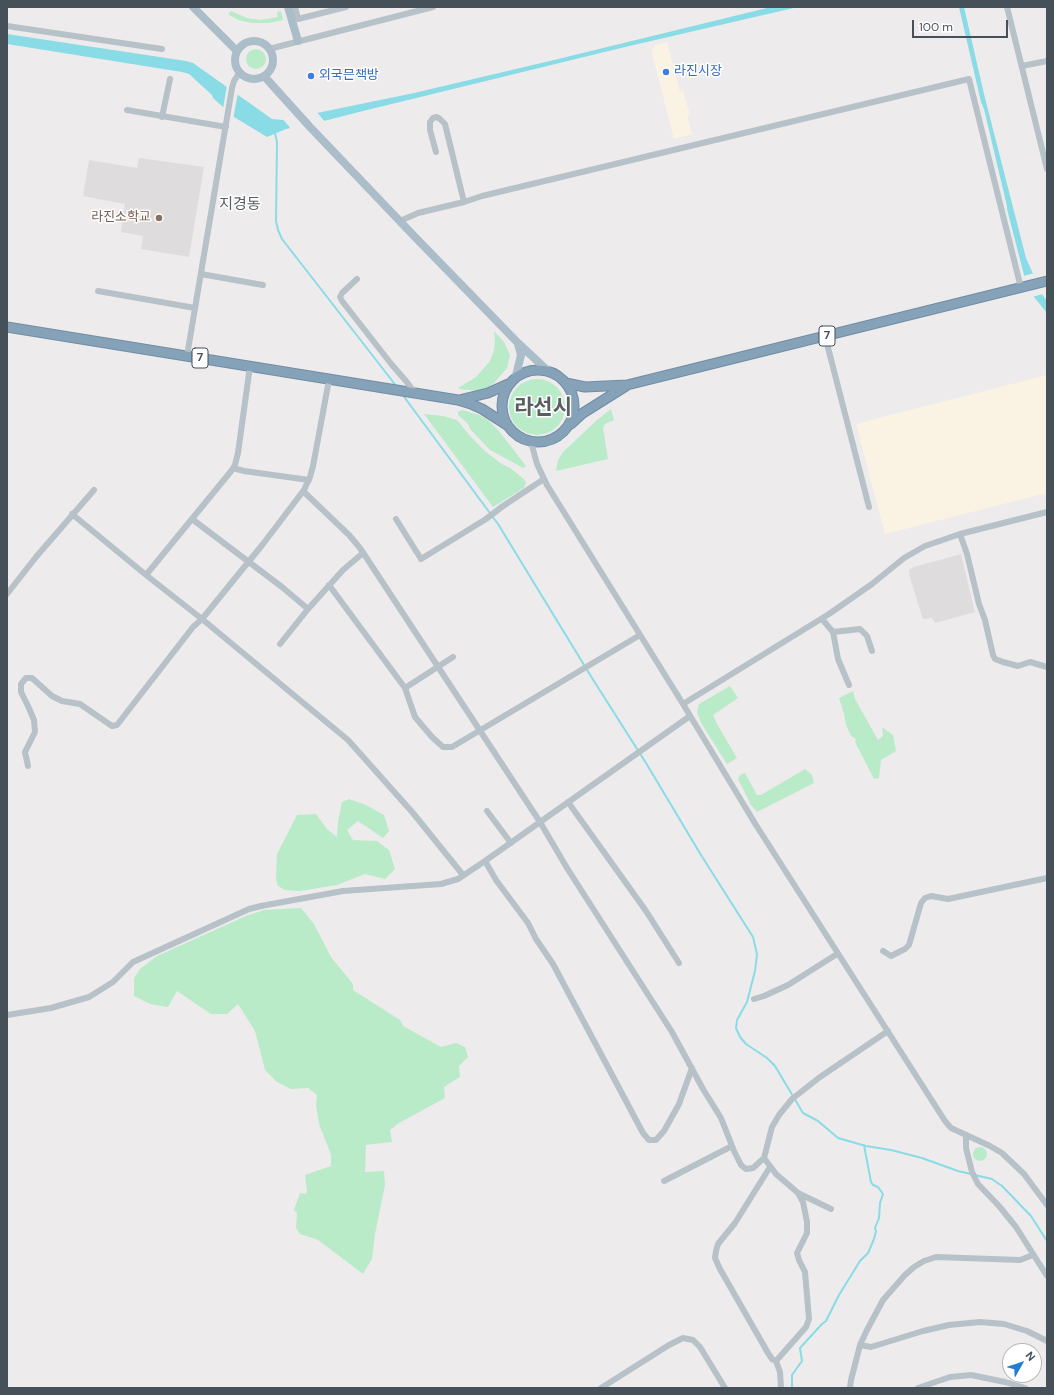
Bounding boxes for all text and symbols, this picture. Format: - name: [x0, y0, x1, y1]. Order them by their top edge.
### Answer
- scale bar: [914, 12, 1010, 38]
- text: 100 m: [919, 19, 953, 35]
- place label: 라진시장: [674, 64, 722, 80]
- marker: 라진시장: [661, 67, 671, 77]
- place label: 외국믄책방: [319, 68, 379, 84]
- marker: 외국믄책방: [306, 71, 316, 81]
- district label: 지경동: [219, 196, 261, 214]
- place label: 라진소학교: [91, 210, 151, 226]
- marker: 라진소학교: [154, 213, 164, 223]
- road number: 7: [819, 326, 835, 346]
- road number: 7: [192, 348, 208, 368]
- district label: 라선시: [514, 395, 572, 421]
- north arrow: [1002, 1343, 1042, 1383]
- text: N: [1023, 1349, 1039, 1364]

